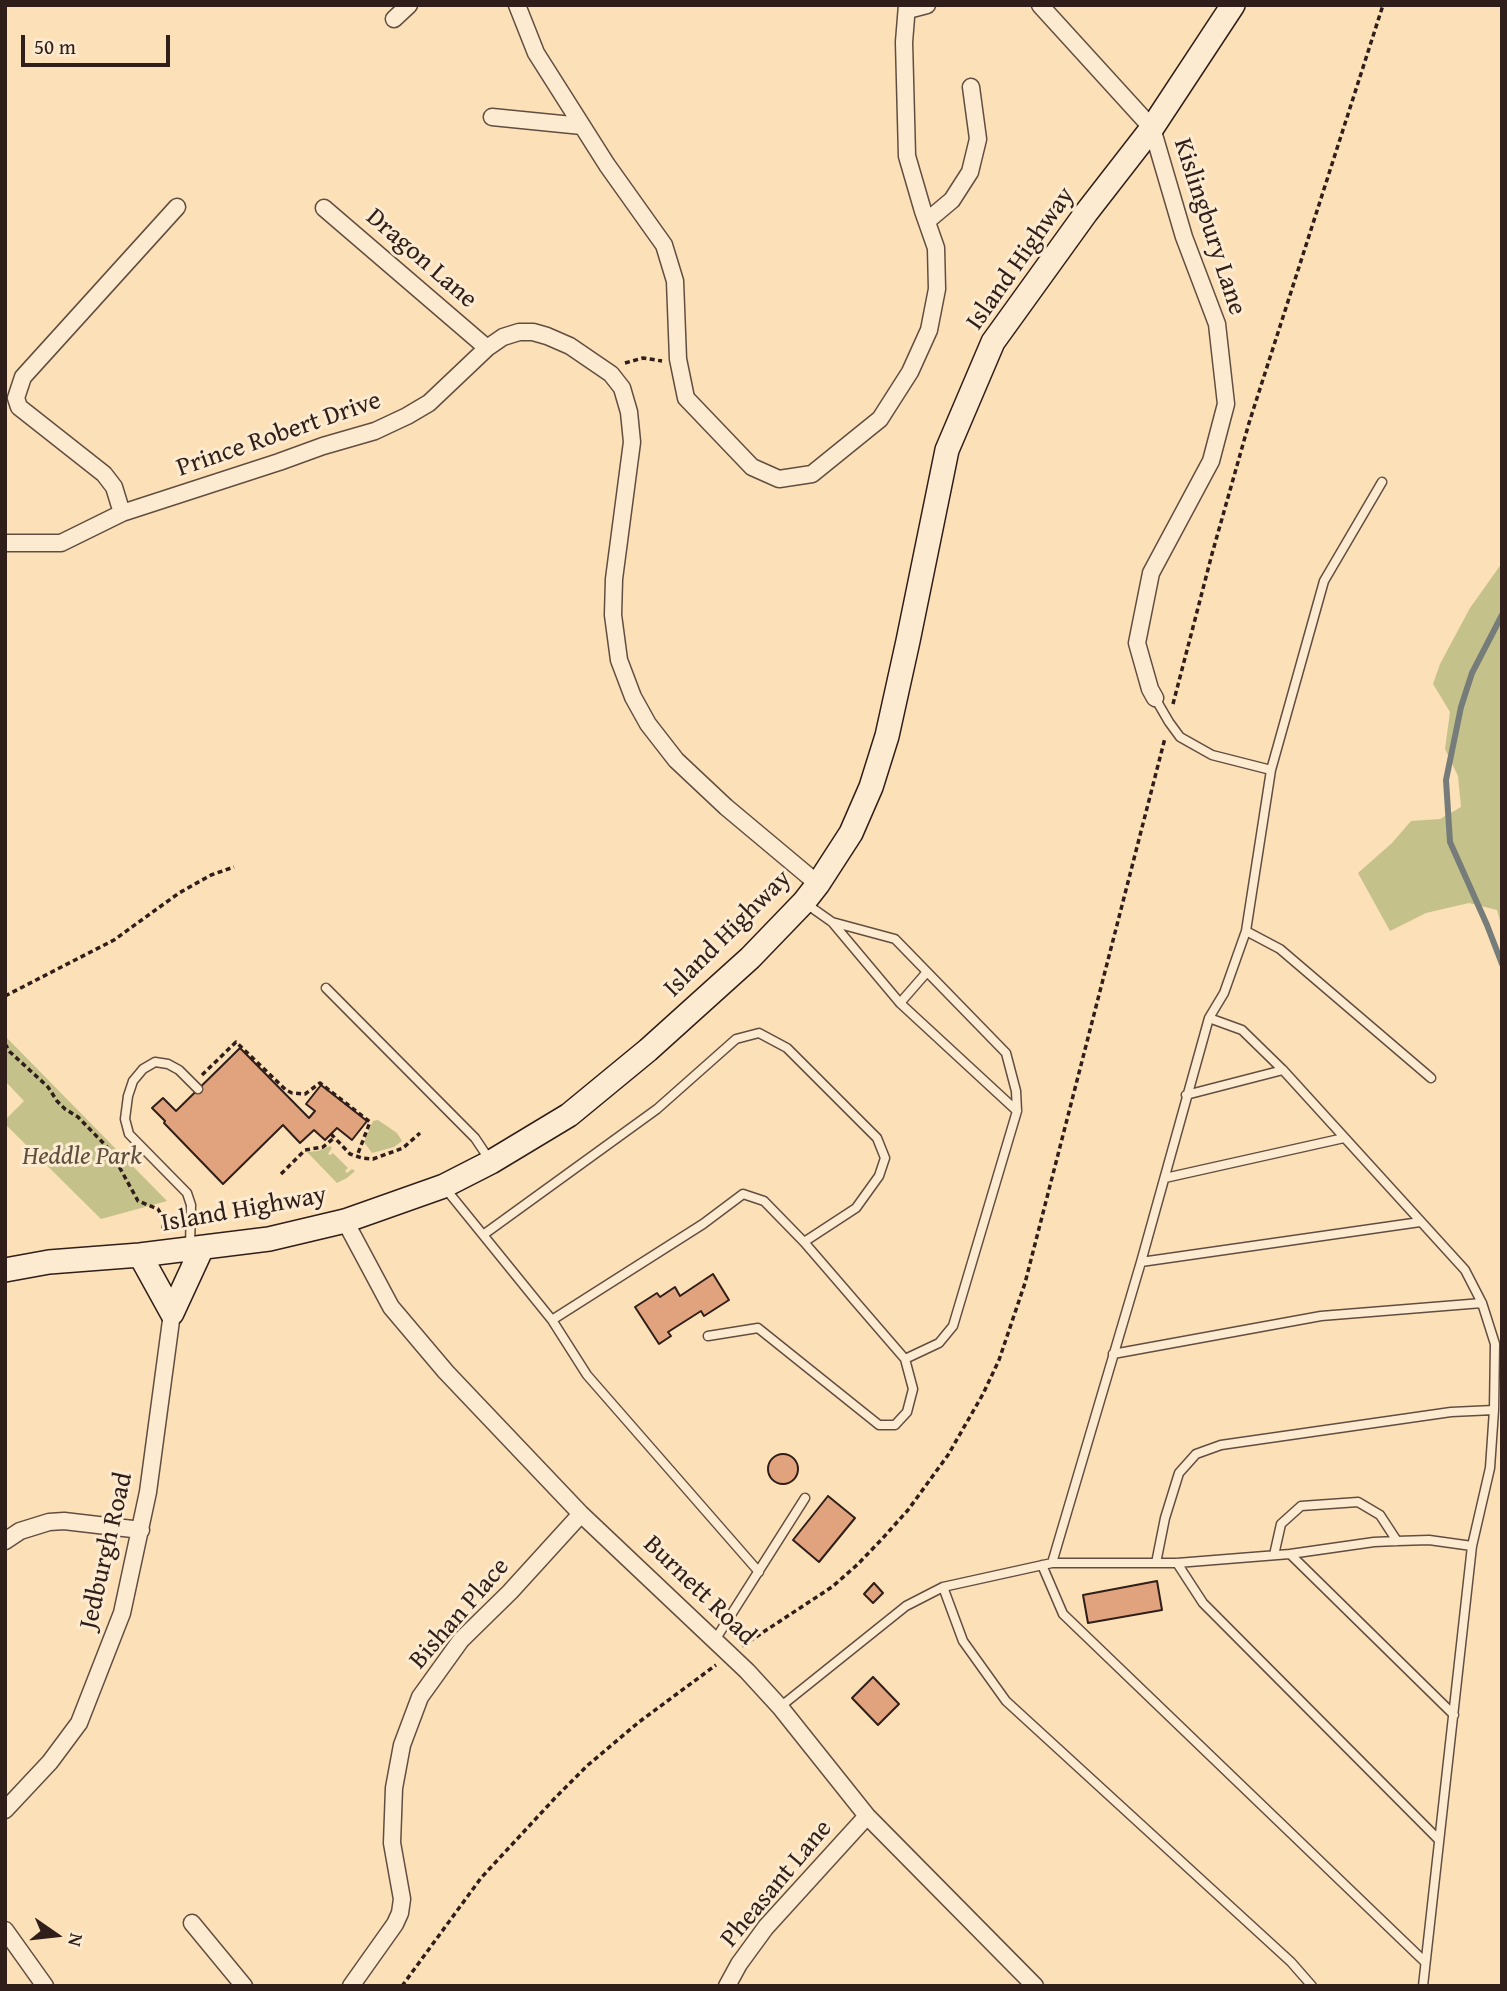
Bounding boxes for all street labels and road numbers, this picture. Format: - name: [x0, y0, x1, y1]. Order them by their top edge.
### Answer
- street label: Kislingbury Lane: [1166, 135, 1252, 319]
- street label: Island Highway: [960, 181, 1082, 337]
- street label: Dragon Lane: [359, 202, 483, 316]
- street label: Prince Robert Drive: [173, 385, 385, 485]
- street label: Island Highway: [658, 864, 798, 1004]
- street label: Island Highway: [159, 1180, 329, 1240]
- street label: Jedburgh Road: [74, 1469, 140, 1633]
- street label: Burnett Road: [636, 1529, 762, 1653]
- street label: Bishan Place: [403, 1552, 517, 1676]
- street label: Pheasant Lane: [715, 1814, 839, 1954]

